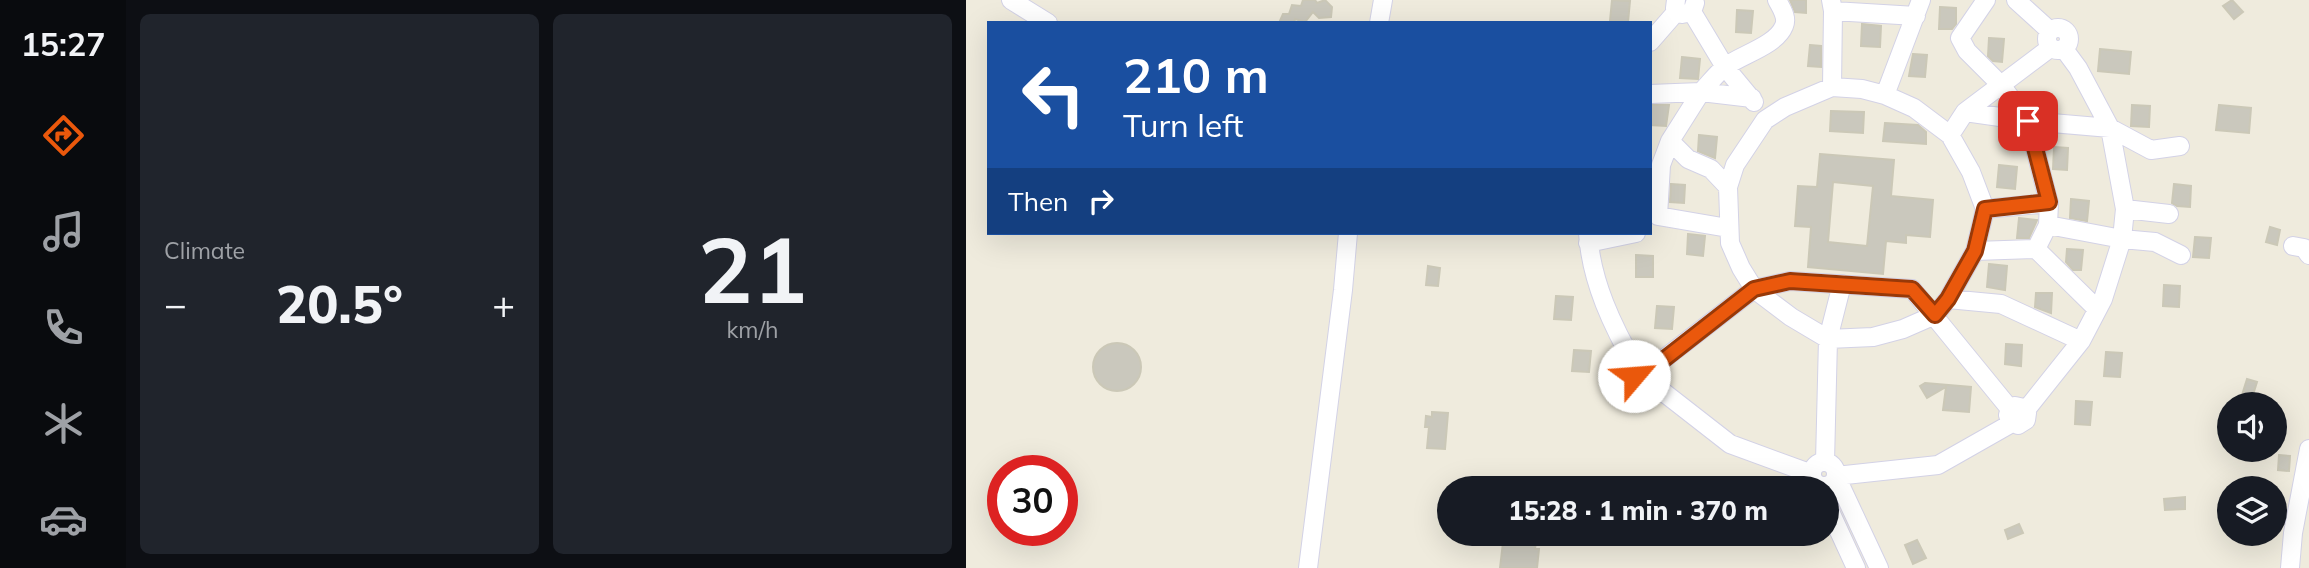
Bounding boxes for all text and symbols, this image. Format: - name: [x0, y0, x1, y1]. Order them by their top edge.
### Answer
- text: 15:27: [21, 24, 105, 64]
- text: 210 m: [1123, 44, 1269, 105]
- icon: left: [1008, 49, 1099, 140]
- pin: [1998, 91, 2058, 151]
- icon: arrive: [2009, 102, 2047, 140]
- text: Turn left: [1123, 105, 1243, 145]
- icon: directions: [39, 111, 88, 160]
- icon: right: [1082, 182, 1120, 220]
- text: Then: [1008, 185, 1068, 218]
- icon: music: [39, 207, 88, 256]
- text: 21: [698, 212, 807, 326]
- text: Climate: [164, 236, 245, 265]
- text: 20.5°: [276, 271, 403, 336]
- text: −: [164, 280, 187, 328]
- text: +: [492, 280, 515, 328]
- icon: phone: [39, 303, 88, 352]
- text: km/h: [726, 315, 779, 344]
- position arrow: [1597, 339, 1671, 413]
- map controls: [2217, 392, 2287, 546]
- button: sound: [2217, 392, 2287, 462]
- icon: climate: [39, 399, 88, 448]
- speed limit sign: 30: [987, 455, 1078, 546]
- button: layers: [2217, 476, 2287, 546]
- text: 15:28 · 1 min · 370 m: [1508, 494, 1768, 527]
- icon: car: [39, 495, 88, 544]

